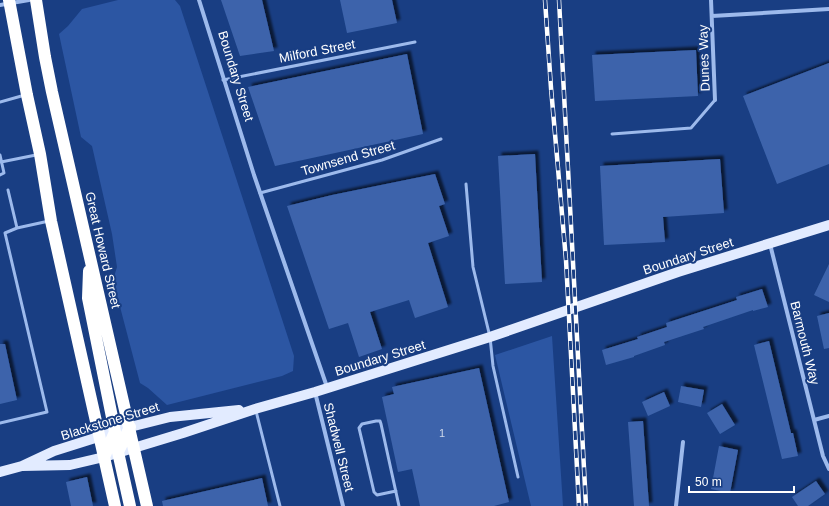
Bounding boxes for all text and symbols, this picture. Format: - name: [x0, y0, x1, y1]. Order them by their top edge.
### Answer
- street label: Dunes Way: [695, 24, 713, 92]
- street label: Boundary Street: [215, 29, 257, 123]
- street label: Milford Street: [278, 36, 357, 66]
- street label: Townsend Street: [299, 137, 397, 179]
- street label: Great Howard Street: [82, 190, 124, 310]
- street label: Boundary Street: [641, 234, 735, 278]
- street label: Barmouth Way: [787, 300, 823, 387]
- street label: Boundary Street: [333, 337, 427, 379]
- street label: Blackstone Street: [59, 399, 161, 443]
- street label: Shadwell Street: [321, 401, 357, 493]
- house number: 1: [439, 427, 445, 439]
- scale bar: [689, 468, 794, 494]
- text: 50 m: [695, 475, 722, 489]

